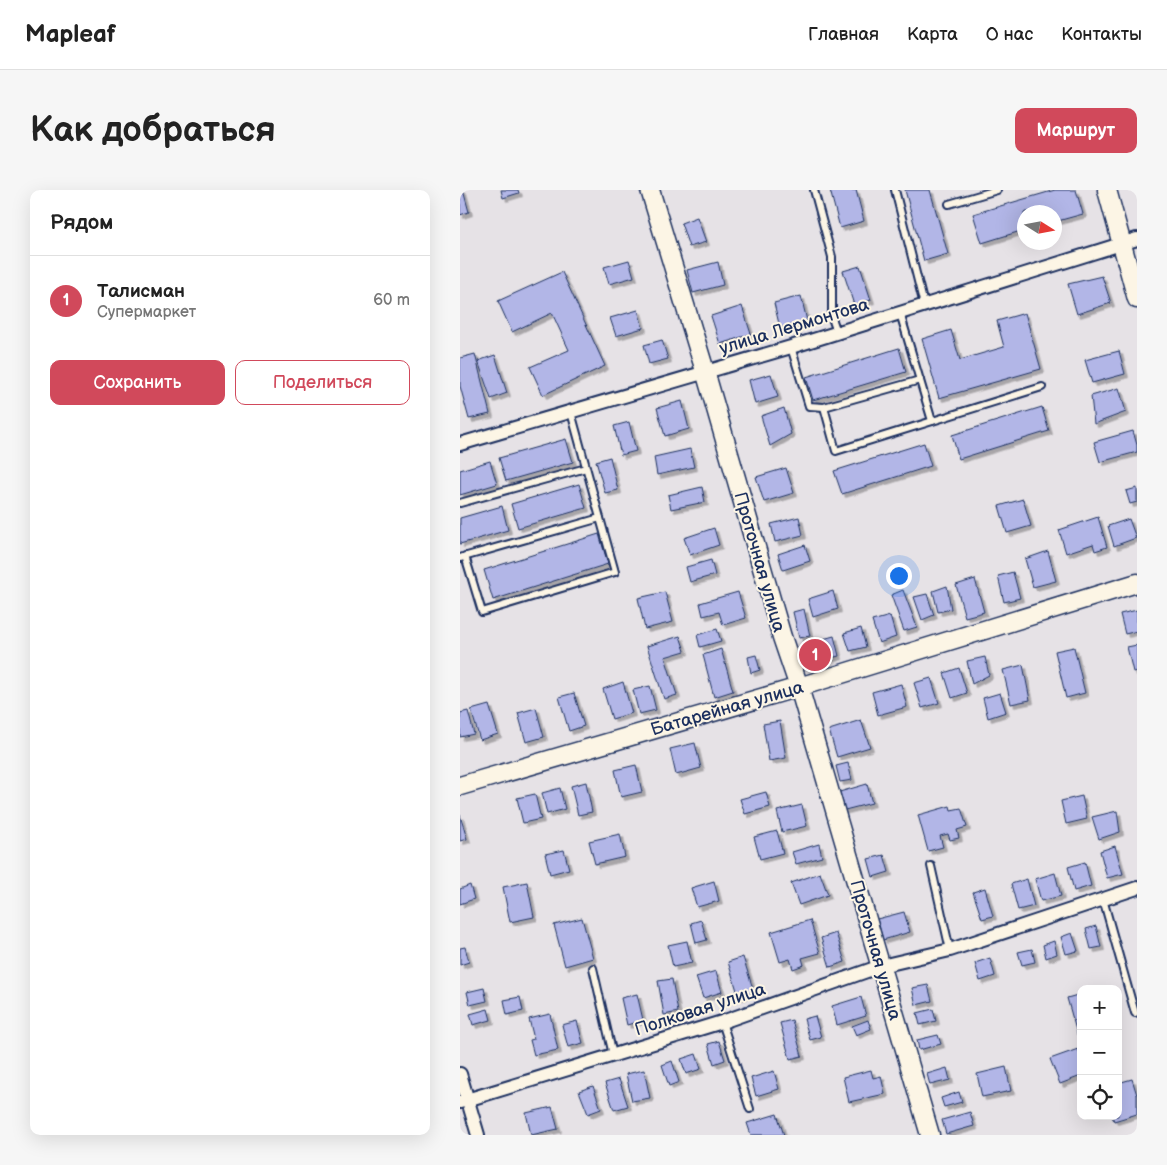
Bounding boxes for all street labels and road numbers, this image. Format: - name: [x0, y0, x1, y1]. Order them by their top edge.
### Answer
- street label: улица Лермонтова: [717, 294, 872, 359]
- street label: Проточная улица: [729, 490, 790, 635]
- street label: Батарейная улица: [648, 677, 806, 740]
- street label: Проточная улица: [845, 878, 906, 1023]
- street label: Полковая улица: [632, 978, 769, 1041]

